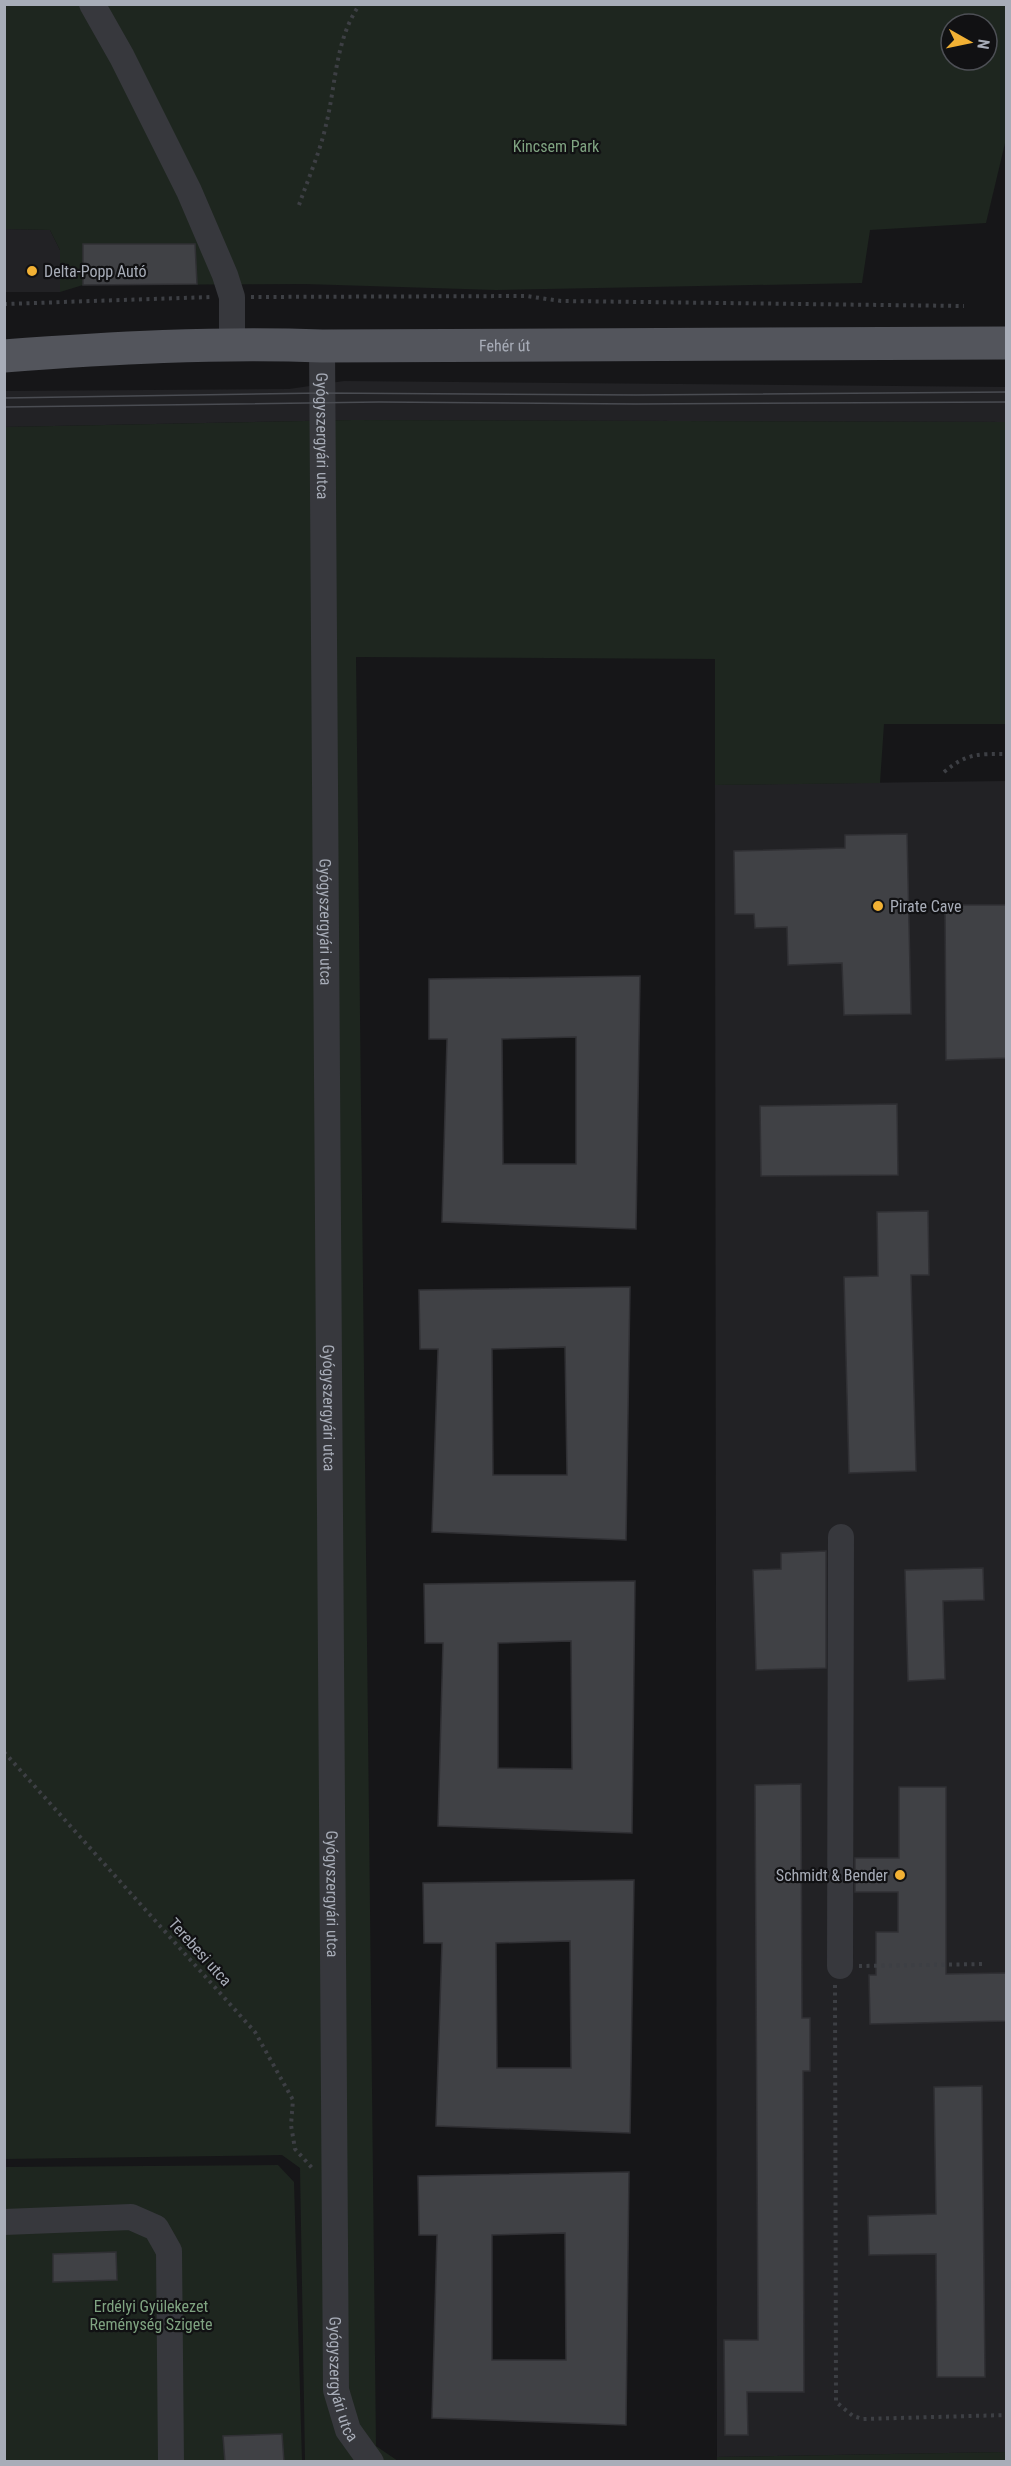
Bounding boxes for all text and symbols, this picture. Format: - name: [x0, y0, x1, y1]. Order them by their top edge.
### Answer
- north arrow: [939, 12, 999, 72]
- text: N: [973, 38, 993, 51]
- park label: Kincsem Park: [513, 137, 600, 156]
- place label: Delta-Popp Autó: [44, 262, 146, 281]
- marker: Delta-Popp Autó: [25, 264, 39, 278]
- street label: Fehér út: [479, 336, 531, 355]
- street label: Gyógyszergyári utca: [313, 372, 333, 500]
- street label: Gyógyszergyári utca: [316, 858, 336, 985]
- place label: Pirate Cave: [890, 897, 962, 916]
- marker: Pirate Cave: [871, 899, 885, 913]
- street label: Gyógyszergyári utca: [319, 1344, 339, 1471]
- street label: Gyógyszergyári utca: [323, 1830, 343, 1957]
- place label: Schmidt & Bender: [776, 1866, 888, 1885]
- marker: Schmidt & Bender: [893, 1868, 907, 1882]
- street label: Terebesi utca: [165, 1914, 235, 1990]
- park label: Erdélyi Gyülekezet Reménység Szigete: [90, 2297, 212, 2334]
- street label: Gyógyszergyári utca: [326, 2316, 363, 2445]

